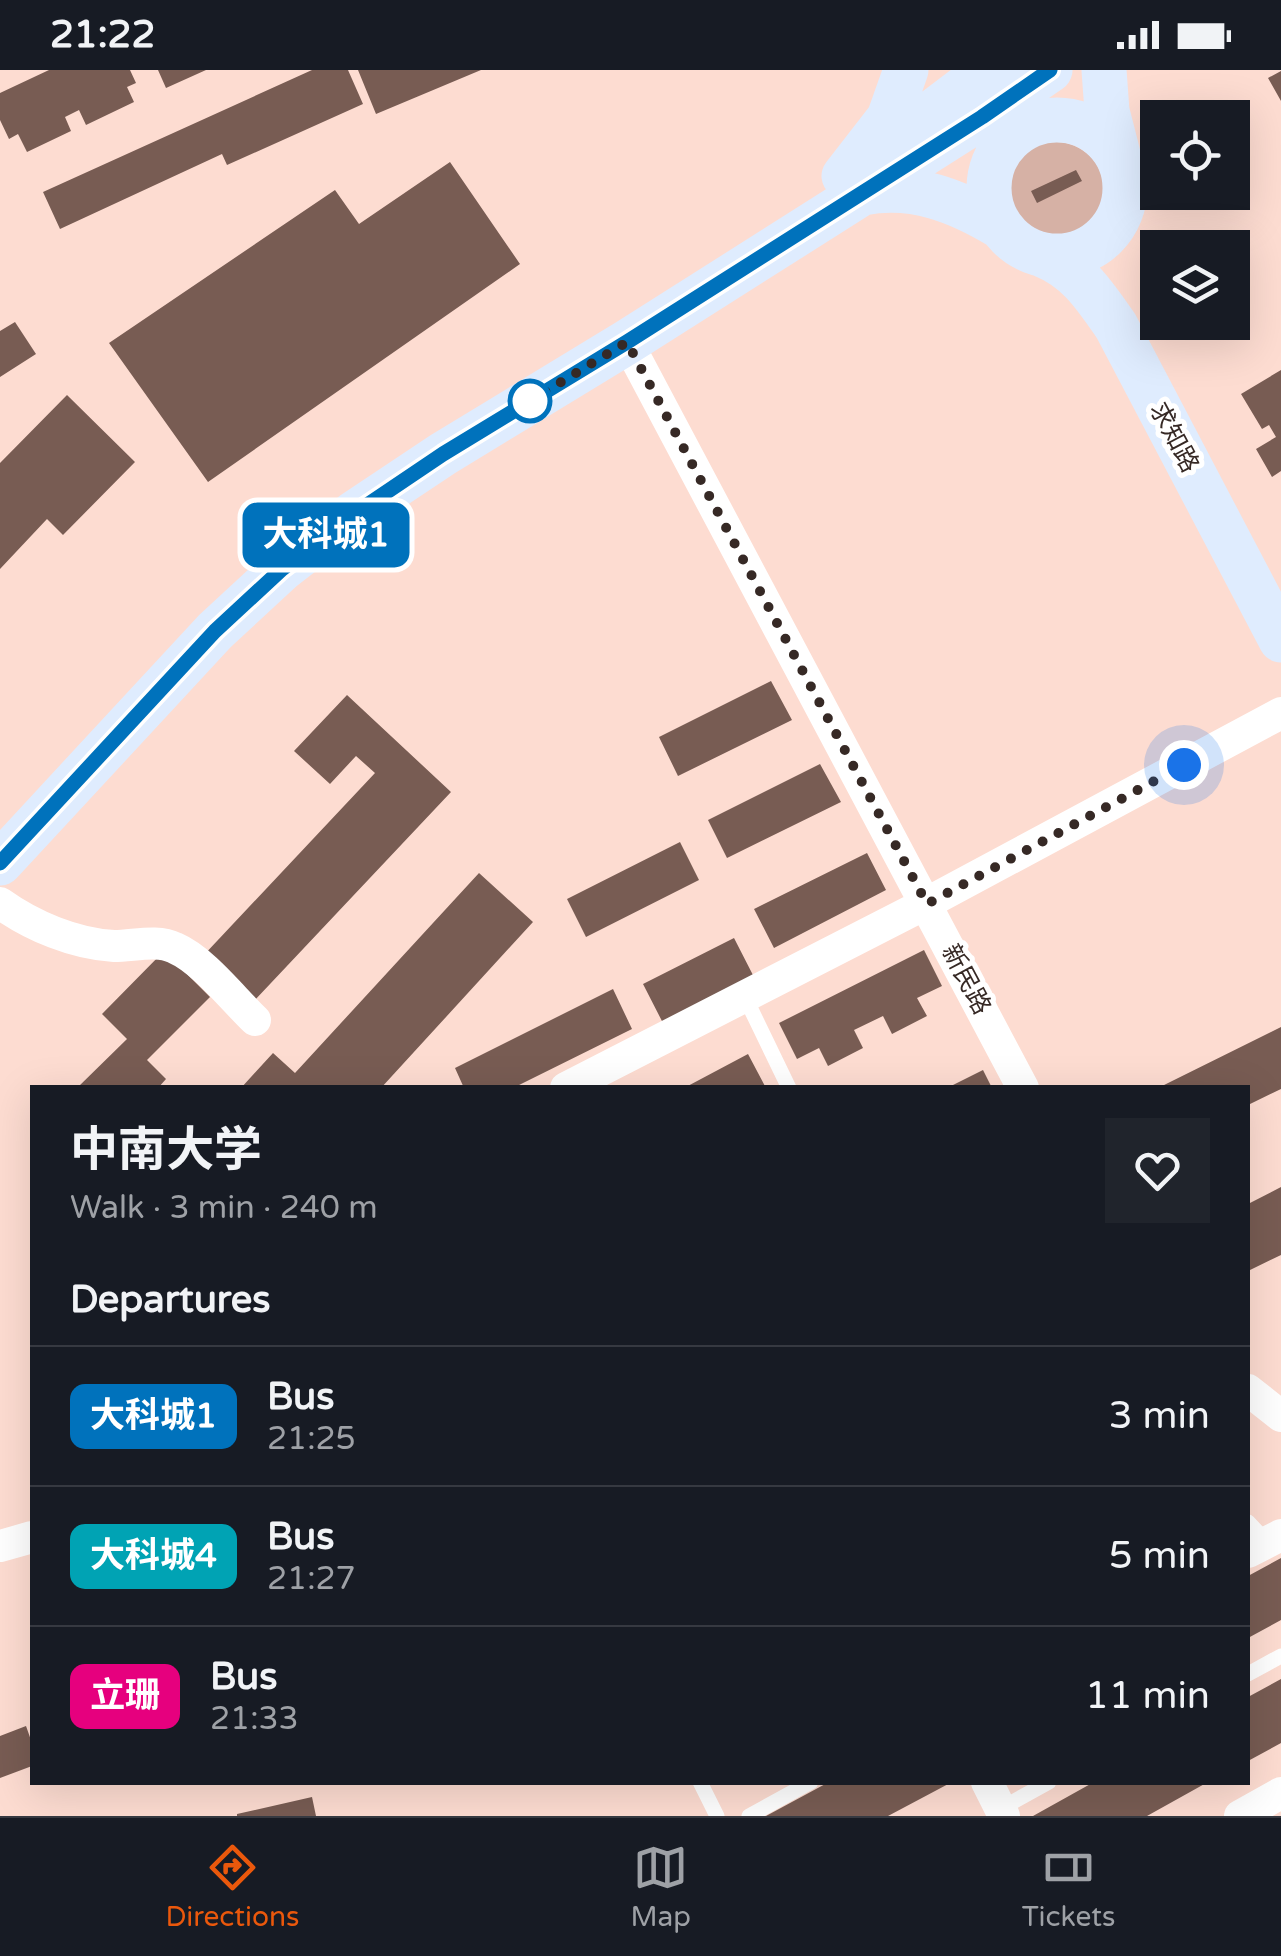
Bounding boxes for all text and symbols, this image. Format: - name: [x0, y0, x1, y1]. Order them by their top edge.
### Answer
- text: 21:22: [50, 12, 155, 58]
- map controls: [1140, 100, 1250, 340]
- button: locate: [1140, 100, 1250, 210]
- button: layers: [1140, 230, 1250, 340]
- unlabelled marker: [509, 380, 551, 422]
- street label: 求知路: [1143, 397, 1205, 478]
- line badge: 大科城1: [256, 502, 396, 568]
- text: 大科城1: [263, 514, 389, 556]
- your location: [1159, 740, 1209, 790]
- street label: 新民路: [935, 939, 997, 1020]
- button: heart: [1105, 1118, 1210, 1223]
- text: 中南大学: [70, 1122, 262, 1180]
- text: Walk · 3 min · 240 m: [70, 1189, 378, 1227]
- text: Departures: [70, 1277, 271, 1323]
- text: Bus: [267, 1374, 334, 1420]
- text: 3 min: [1109, 1393, 1210, 1439]
- text: 大科城1: [90, 1395, 217, 1437]
- text: 21:25: [267, 1420, 356, 1458]
- text: Bus: [267, 1514, 334, 1560]
- text: 5 min: [1109, 1533, 1210, 1579]
- text: 大科城4: [90, 1535, 217, 1577]
- text: 21:27: [267, 1560, 356, 1598]
- text: Bus: [210, 1654, 277, 1700]
- text: 11 min: [1085, 1673, 1210, 1719]
- text: 立珊: [90, 1675, 160, 1717]
- text: 21:33: [210, 1700, 299, 1738]
- tab: Directions: [165, 1840, 299, 1934]
- tab: Map: [630, 1840, 691, 1934]
- tab: Tickets: [1022, 1840, 1115, 1934]

